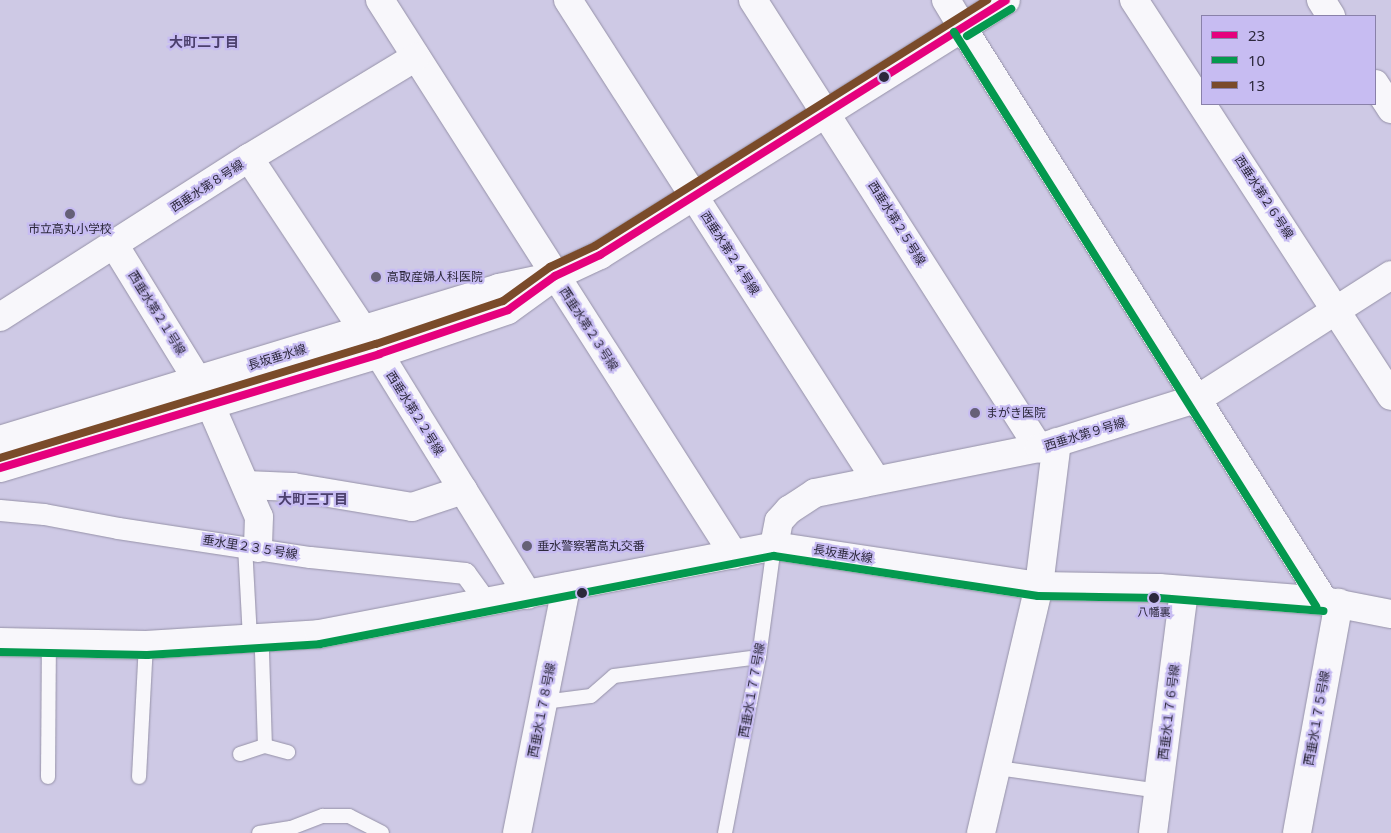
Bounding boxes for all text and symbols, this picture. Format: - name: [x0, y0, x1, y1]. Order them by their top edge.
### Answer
- legend: [1201, 15, 1376, 105]
- text: 23: [1248, 25, 1265, 45]
- district label: 大町二丁目: [169, 34, 239, 50]
- text: 10: [1248, 50, 1265, 70]
- unlabelled marker: [879, 72, 889, 82]
- text: 13: [1248, 75, 1265, 95]
- street label: 西垂水第２６号線: [1232, 153, 1296, 241]
- street label: 西垂水第８号線: [168, 157, 246, 215]
- street label: 西垂水第２５号線: [865, 178, 929, 268]
- marker: 市立高丸小学校: [64, 208, 76, 220]
- street label: 西垂水第２４号線: [698, 209, 762, 297]
- place label: 市立高丸小学校: [28, 222, 112, 236]
- street label: 西垂水第２１号線: [125, 268, 189, 358]
- marker: 高取産婦人科医院: [369, 270, 383, 284]
- place label: 高取産婦人科医院: [387, 270, 483, 284]
- street label: 西垂水第２３号線: [557, 285, 621, 373]
- street label: 長坂垂水線: [246, 341, 308, 373]
- street label: 西垂水第２２号線: [383, 368, 447, 458]
- marker: まがき医院: [968, 406, 982, 420]
- place label: まがき医院: [986, 406, 1046, 420]
- street label: 西垂水第９号線: [1043, 415, 1127, 453]
- district label: 大町三丁目: [278, 491, 348, 507]
- street label: 垂水里２３５号線: [201, 532, 299, 562]
- place label: 垂水警察署高丸交番: [537, 539, 645, 553]
- marker: 垂水警察署高丸交番: [521, 540, 533, 552]
- street label: 長坂垂水線: [812, 542, 874, 566]
- unlabelled marker: [577, 588, 587, 598]
- marker: 八幡裏: [1149, 593, 1159, 603]
- place label: 八幡裏: [1138, 605, 1170, 619]
- street label: 西垂水１７７号線: [737, 641, 767, 739]
- street label: 西垂水１７８号線: [526, 662, 558, 758]
- street label: 西垂水１７６号線: [1156, 663, 1182, 761]
- street label: 西垂水１７５号線: [1302, 669, 1332, 767]

